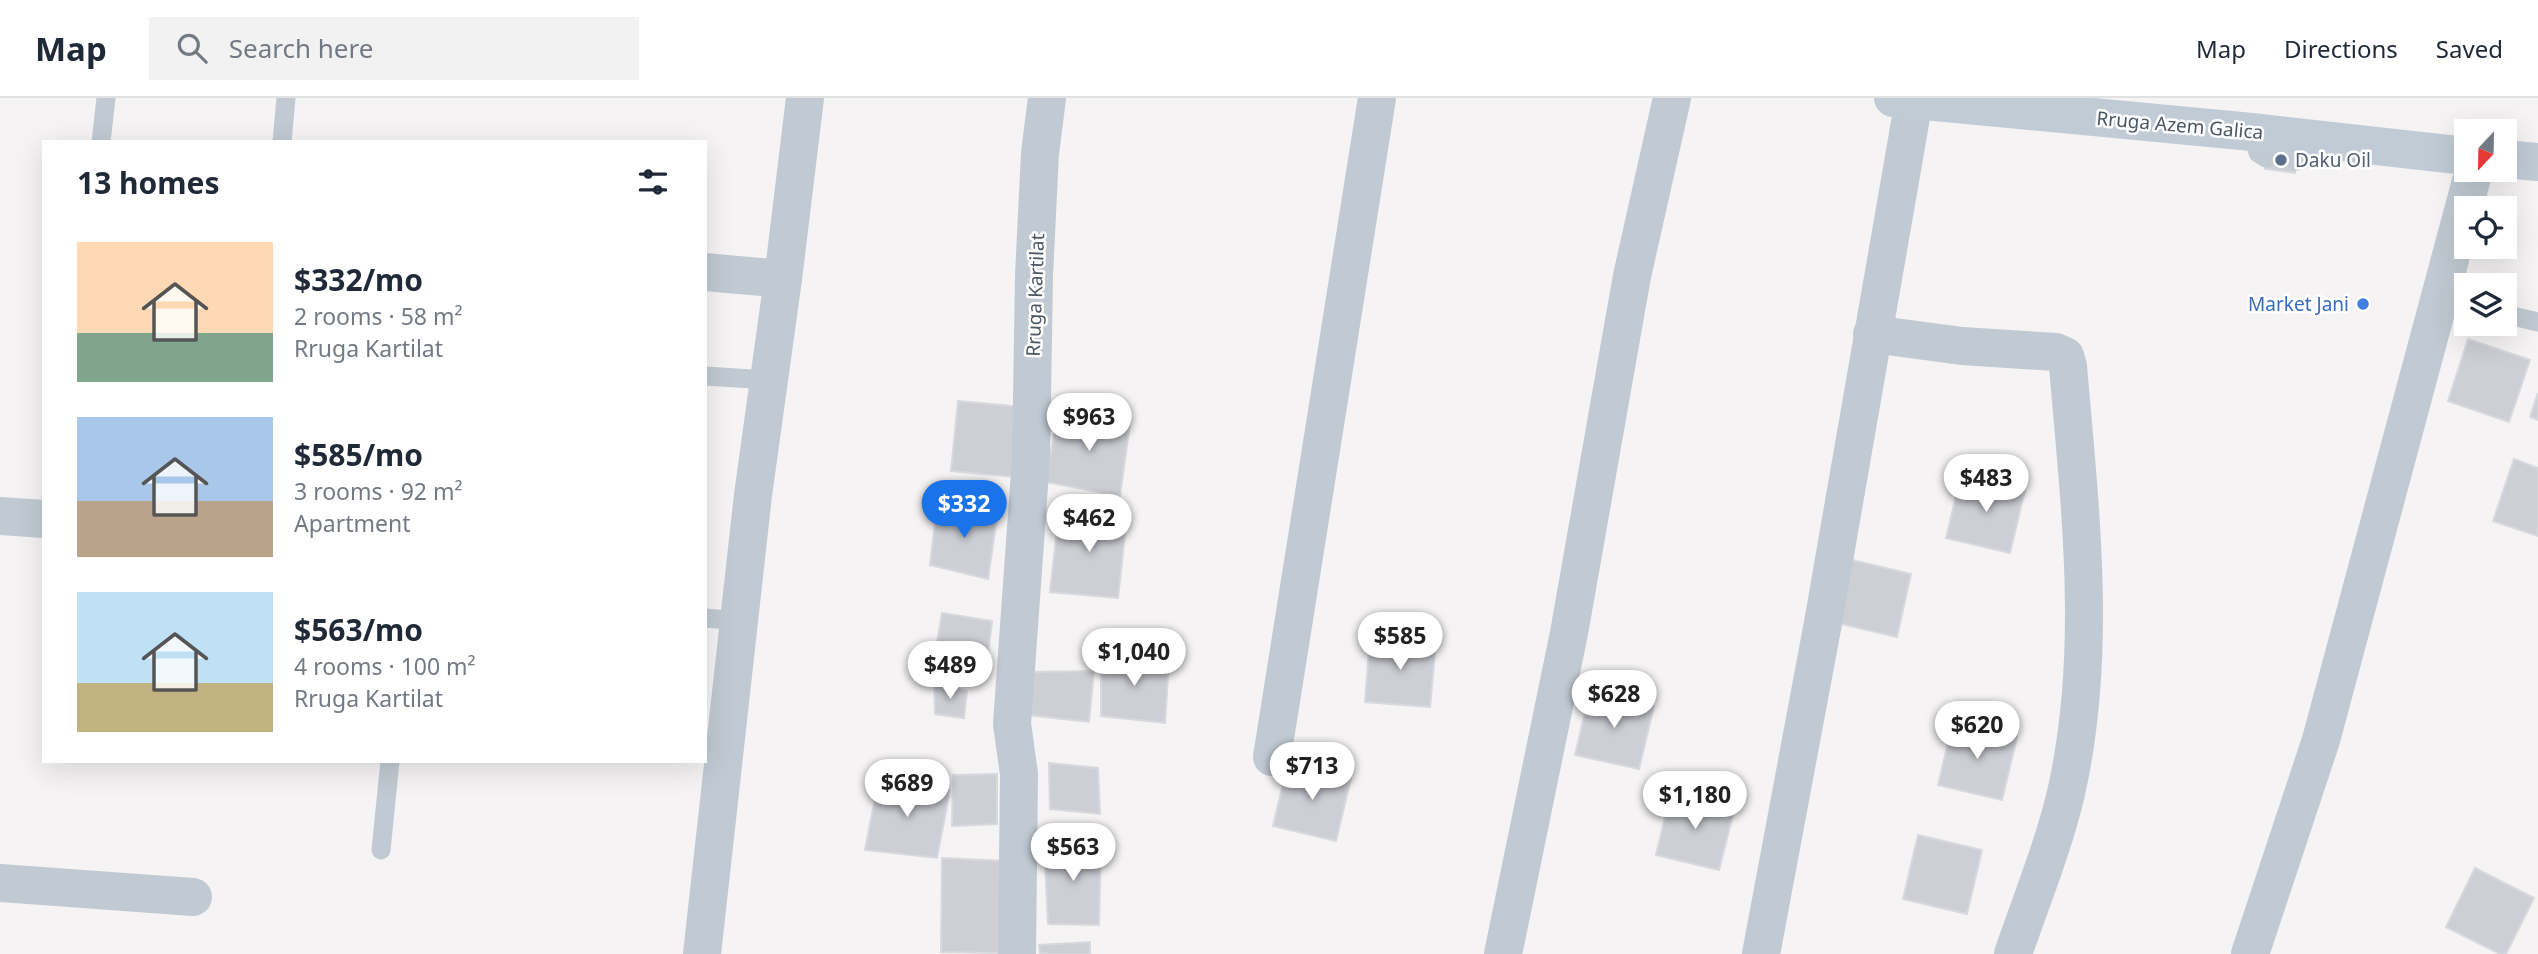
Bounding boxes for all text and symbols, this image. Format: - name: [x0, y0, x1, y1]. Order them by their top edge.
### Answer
- search box: [149, 17, 639, 80]
- text: Map: [35, 26, 107, 71]
- icon: search: [173, 29, 211, 67]
- text: Search here: [229, 30, 373, 66]
- text: Map: [2196, 32, 2246, 65]
- text: Directions: [2284, 32, 2398, 65]
- text: Saved: [2436, 32, 2503, 65]
- street label: Rruga Azem Galica: [2096, 105, 2264, 145]
- north arrow: [2454, 119, 2516, 182]
- map controls: [2454, 119, 2517, 336]
- place label: Daku Oil: [2295, 147, 2371, 173]
- marker: Daku Oil: [2273, 152, 2289, 168]
- text: 13 homes: [77, 162, 220, 203]
- icon: filters: [634, 163, 672, 201]
- button: locate: [2454, 196, 2517, 259]
- street label: Rruga Kartilat: [1020, 233, 1050, 357]
- text: $332/mo: [294, 259, 423, 300]
- icon: home: [133, 270, 217, 354]
- button: layers: [2454, 273, 2517, 336]
- place label: Market Jani: [2248, 291, 2349, 317]
- marker: Market Jani: [2355, 296, 2371, 312]
- text: 2 rooms · 58 m²: [294, 300, 463, 332]
- text: Rruga Kartilat: [294, 332, 443, 364]
- pin: $963: [1048, 394, 1130, 453]
- text: $963: [1063, 400, 1115, 432]
- text: $585/mo: [294, 434, 423, 475]
- icon: home: [133, 445, 217, 529]
- pin: $483: [1945, 454, 2027, 514]
- text: $483: [1960, 461, 2012, 493]
- text: 3 rooms · 92 m²: [294, 475, 463, 507]
- pin: $332: [923, 480, 1005, 540]
- text: $332: [938, 487, 990, 519]
- pin: $462: [1048, 494, 1130, 554]
- text: $462: [1063, 501, 1115, 533]
- text: Apartment: [294, 507, 411, 539]
- text: $563/mo: [294, 609, 423, 650]
- pin: $585: [1359, 612, 1441, 672]
- text: $585: [1374, 619, 1426, 651]
- icon: home: [133, 620, 217, 704]
- pin: $1,040: [1077, 628, 1191, 688]
- text: $1,040: [1098, 635, 1170, 667]
- pin: $489: [909, 642, 991, 701]
- text: $489: [924, 648, 976, 680]
- text: 4 rooms · 100 m²: [294, 650, 476, 682]
- pin: $628: [1573, 670, 1655, 730]
- text: $628: [1588, 677, 1640, 709]
- text: Rruga Kartilat: [294, 682, 443, 714]
- pin: $620: [1936, 702, 2018, 761]
- text: $620: [1951, 708, 2003, 740]
- pin: $713: [1271, 742, 1353, 802]
- text: $713: [1286, 749, 1338, 781]
- pin: $689: [866, 760, 948, 819]
- text: $689: [881, 766, 933, 798]
- pin: $1,180: [1638, 772, 1752, 831]
- text: $1,180: [1659, 778, 1731, 810]
- pin: $563: [1032, 824, 1114, 883]
- text: $563: [1047, 830, 1099, 862]

